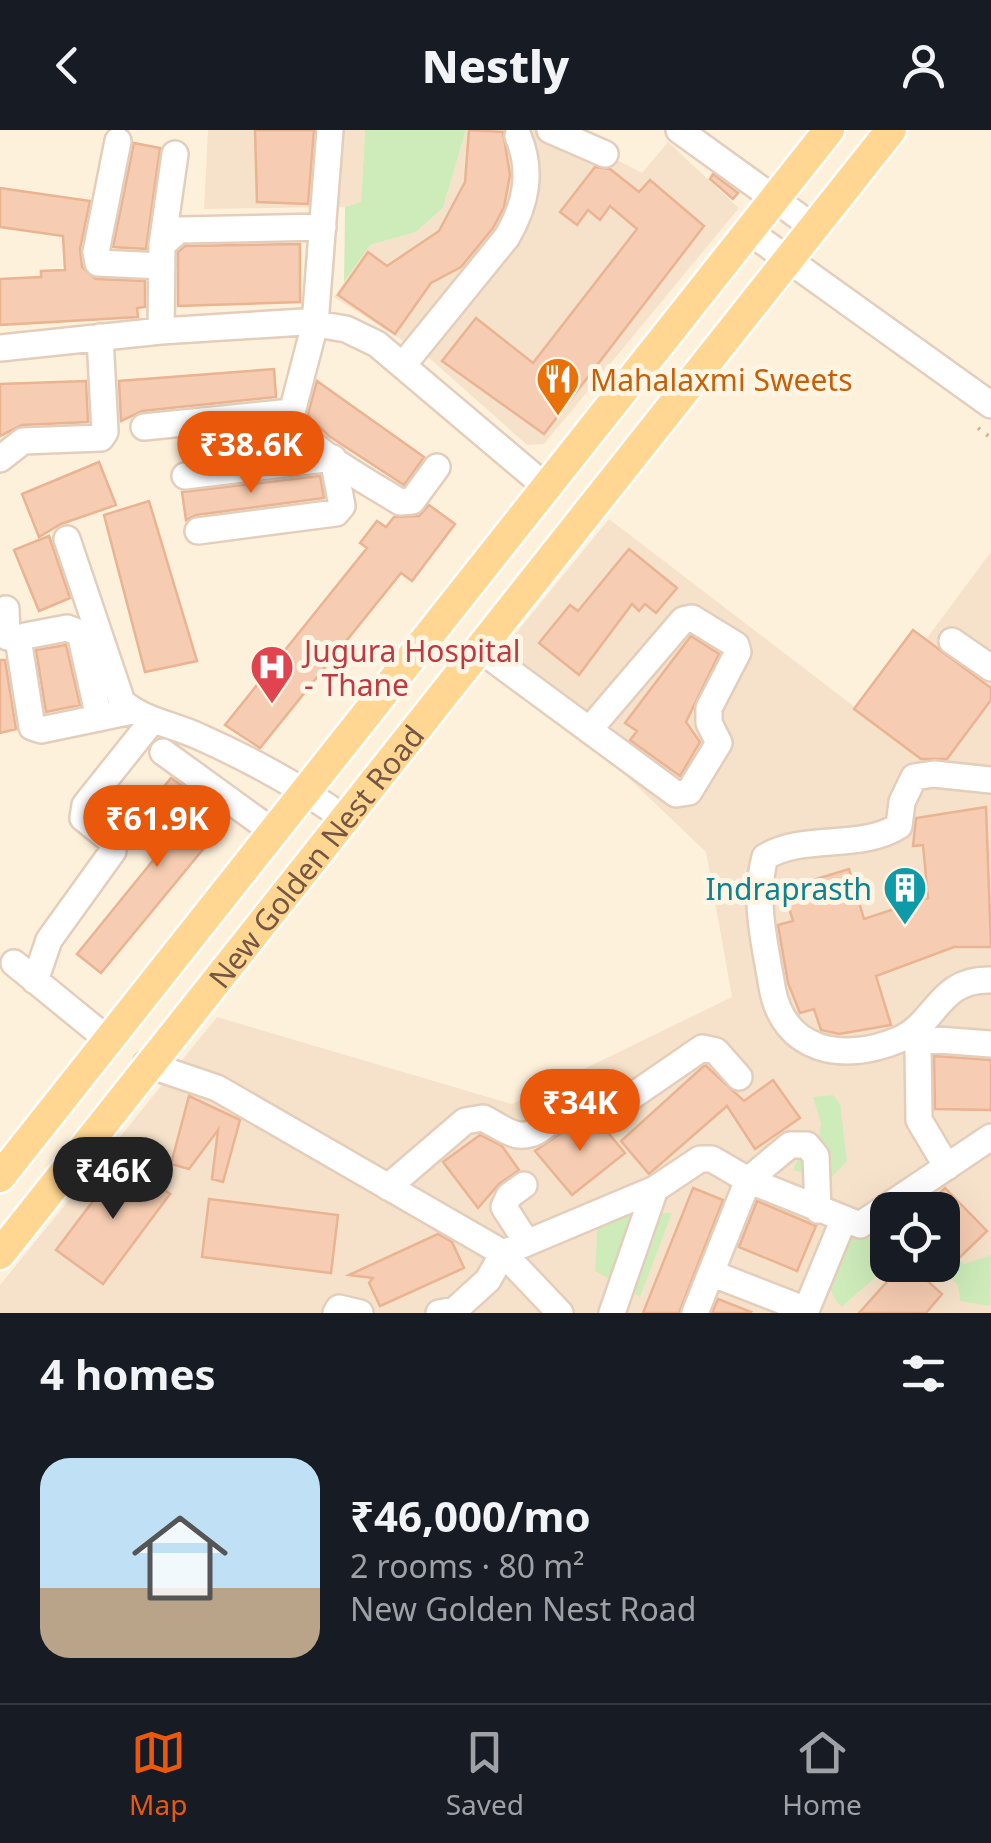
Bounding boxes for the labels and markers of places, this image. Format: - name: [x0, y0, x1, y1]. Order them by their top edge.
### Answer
- restaurant icon: Mahalaxmi Sweets: [535, 356, 581, 417]
- place label: Mahalaxmi Sweets: [590, 359, 853, 400]
- pin: ₹38.6K: [170, 411, 332, 496]
- place label: Jugura Hospital - Thane: [301, 630, 520, 705]
- hospital icon: Jugura Hospital - Thane: [249, 644, 295, 705]
- pin: ₹61.9K: [76, 785, 238, 870]
- building icon: Indraprasth: [882, 865, 928, 926]
- place label: Indraprasth: [705, 868, 872, 909]
- pin: ₹34K: [521, 1069, 639, 1154]
- pin: ₹46K: [54, 1137, 172, 1222]

